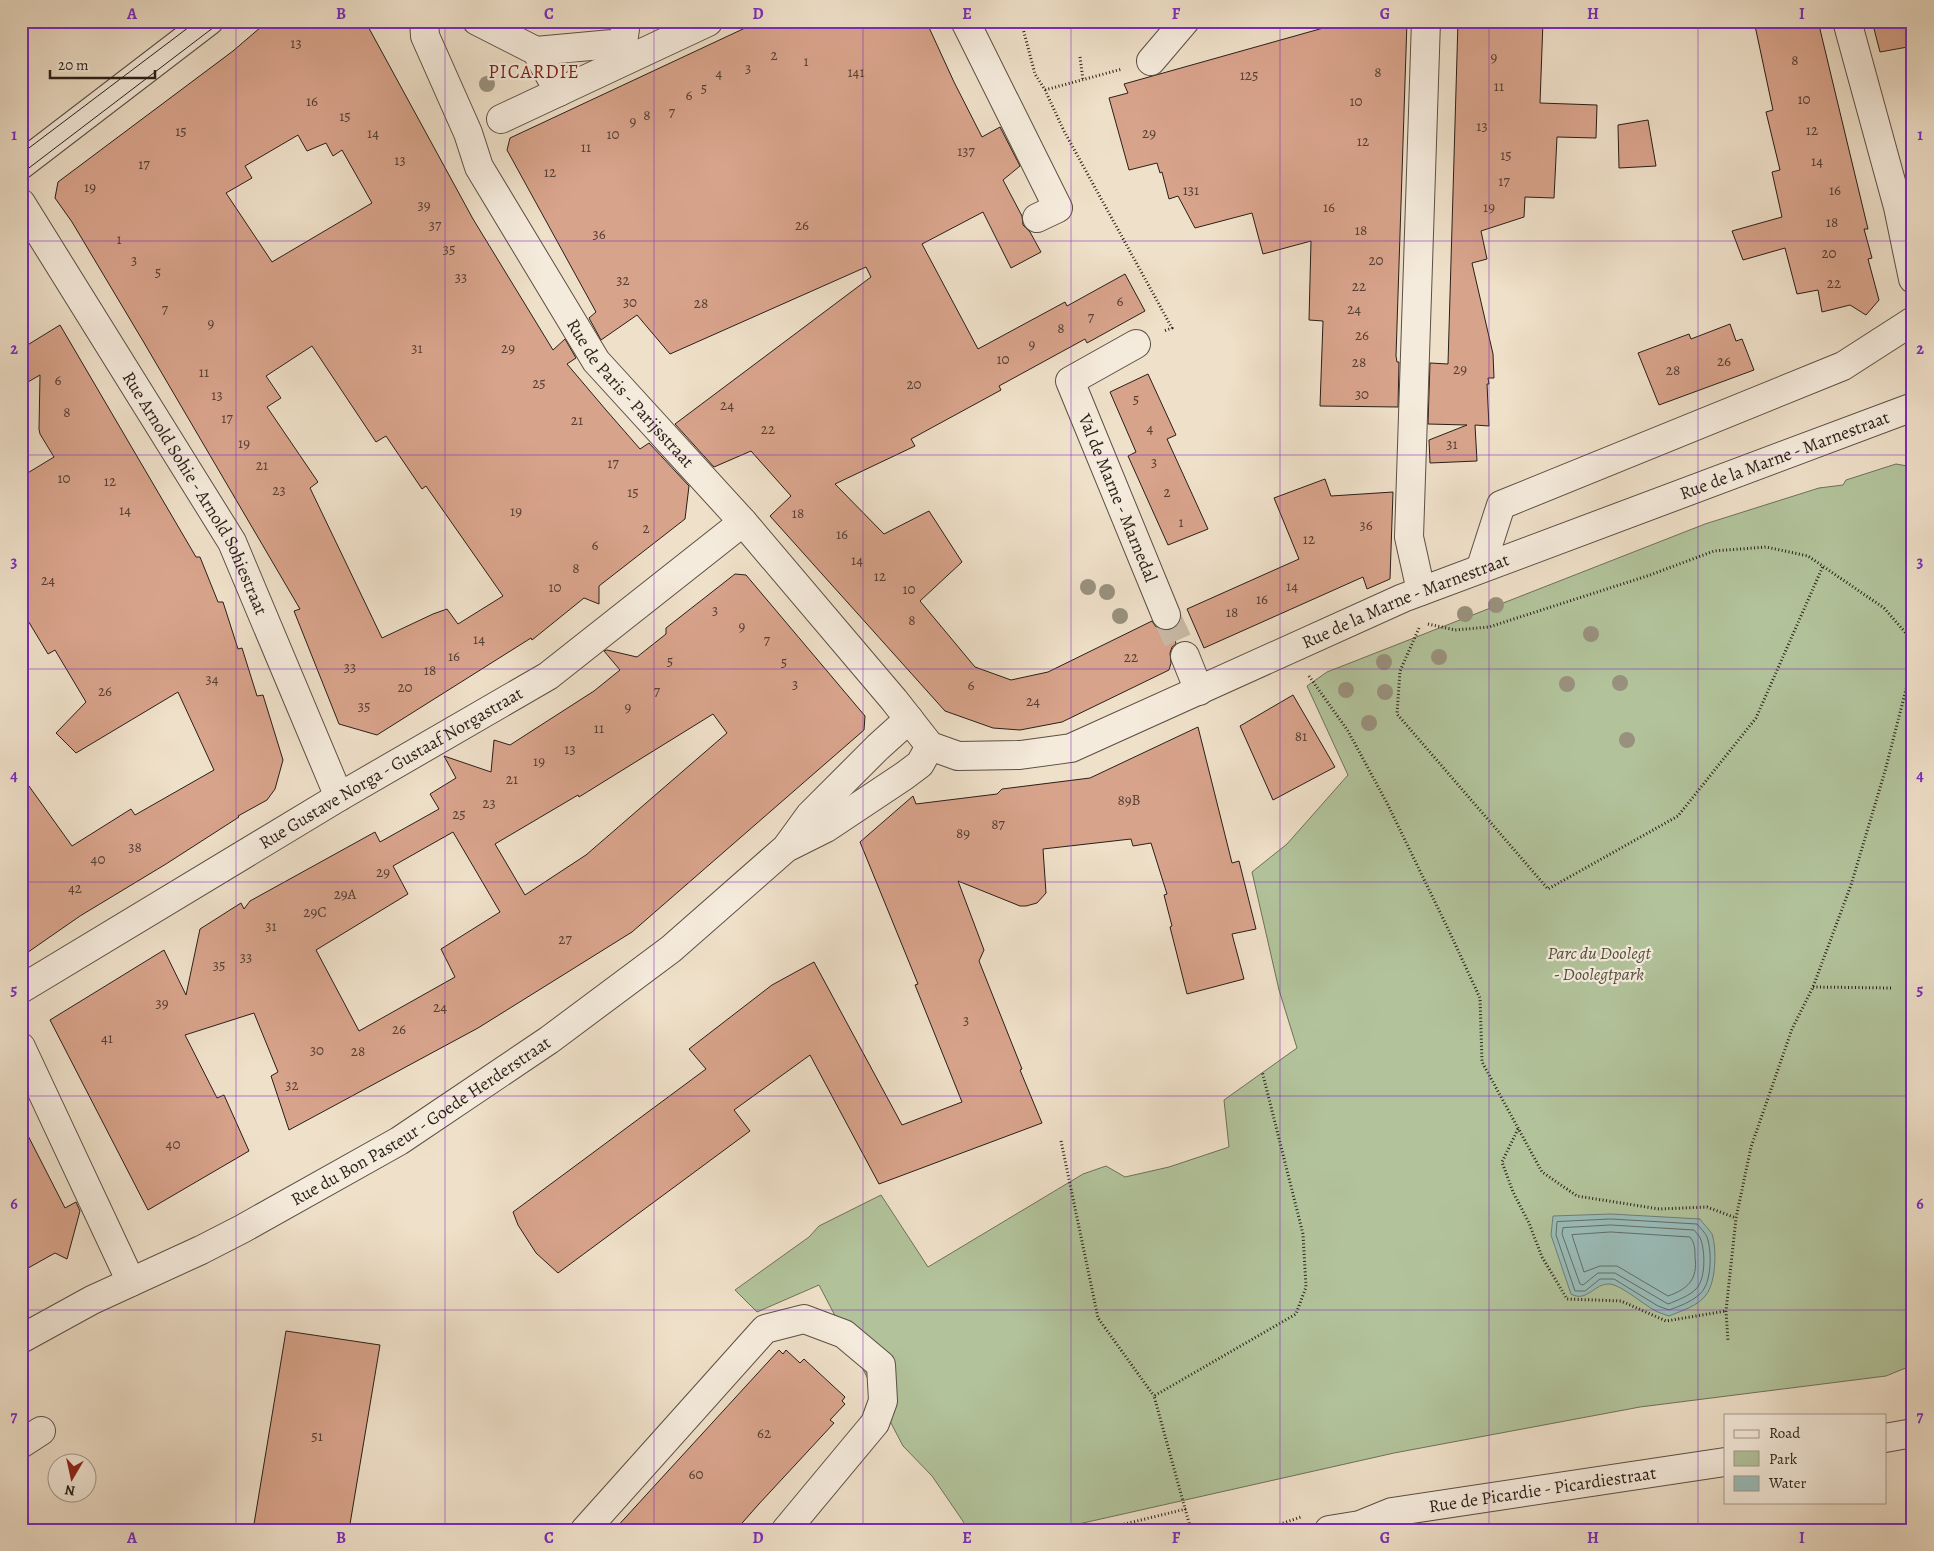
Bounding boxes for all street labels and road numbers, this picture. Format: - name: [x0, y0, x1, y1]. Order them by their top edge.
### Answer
- street label: Rue de Paris - Parijsstraat: [561, 314, 700, 473]
- street label: Rue Arnold Sohie - Arnold Sohiestraat: [117, 367, 273, 619]
- street label: Rue de la Marne - Marnestraat: [1676, 405, 1893, 505]
- street label: Val de Marne - Marnedal: [1072, 409, 1163, 586]
- street label: Rue de la Marne - Marnestraat: [1298, 547, 1512, 654]
- street label: Rue Gustave Norga - Gustaaf Norgastraat: [254, 681, 527, 855]
- street label: Rue du Bon Pasteur - Goede Herderstraat: [287, 1030, 555, 1211]
- street label: Rue de Picardie - Picardiestraat: [1427, 1461, 1658, 1518]

